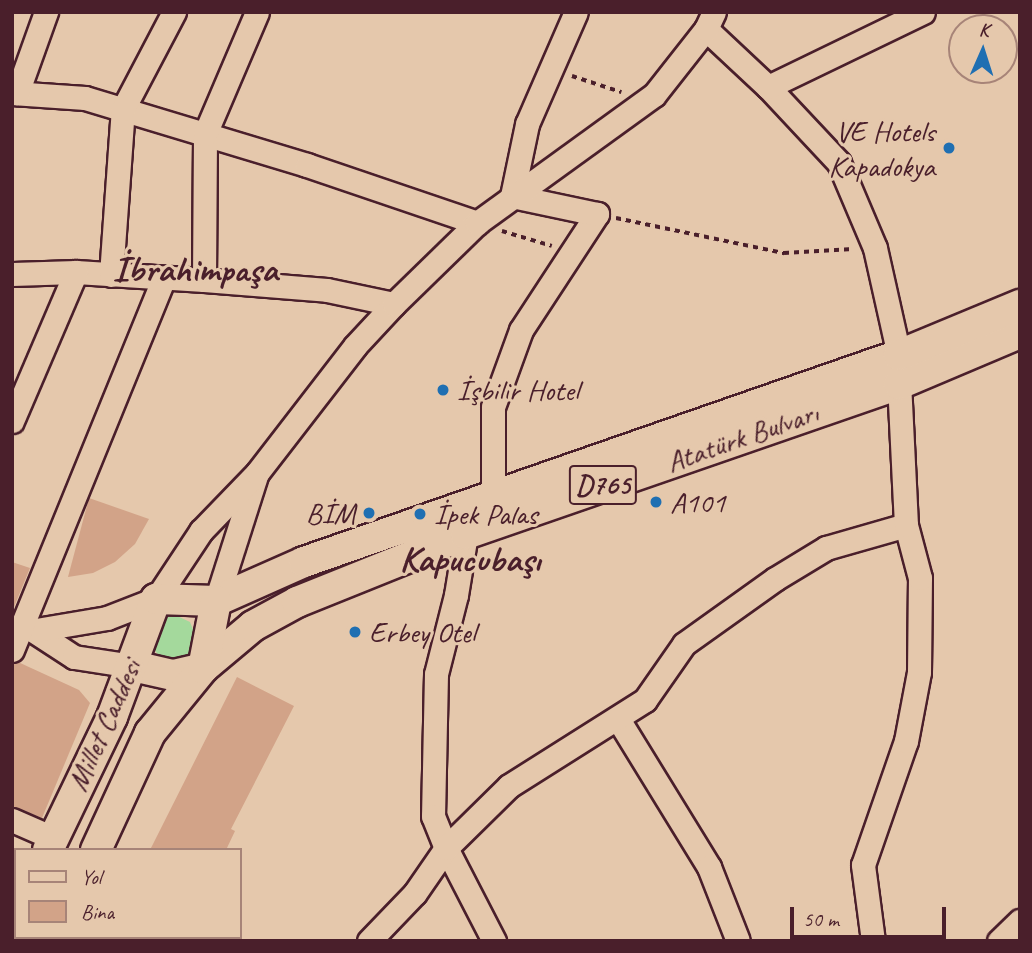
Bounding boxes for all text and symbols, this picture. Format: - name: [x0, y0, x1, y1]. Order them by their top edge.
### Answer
- north arrow: [948, 14, 1018, 84]
- text: K: [979, 18, 989, 42]
- place label: VE Hotels Kapadokya: [828, 113, 935, 184]
- marker: VE Hotels Kapadokya: [941, 140, 957, 156]
- district label: İbrahimpaşa: [112, 247, 278, 291]
- place label: İşbilir Hotel: [457, 372, 579, 408]
- marker: İşbilir Hotel: [435, 382, 451, 398]
- street label: Atatürk Bulvarı: [661, 394, 823, 480]
- road number: D765: [568, 461, 638, 510]
- place label: A101: [670, 484, 726, 520]
- marker: A101: [648, 494, 664, 510]
- place label: BİM: [306, 495, 355, 531]
- place label: İpek Palas: [434, 496, 538, 532]
- marker: BİM: [361, 505, 377, 521]
- marker: İpek Palas: [412, 506, 428, 522]
- district label: Kapucubaşı: [400, 537, 540, 581]
- place label: Erbey Otel: [369, 614, 476, 650]
- marker: Erbey Otel: [347, 624, 363, 640]
- street label: Millet Caddesi: [59, 653, 149, 797]
- legend: [14, 848, 242, 939]
- text: Yol: [81, 864, 101, 890]
- scale bar: [794, 894, 950, 938]
- text: Bina: [81, 899, 114, 925]
- text: 50 m: [803, 906, 839, 932]

